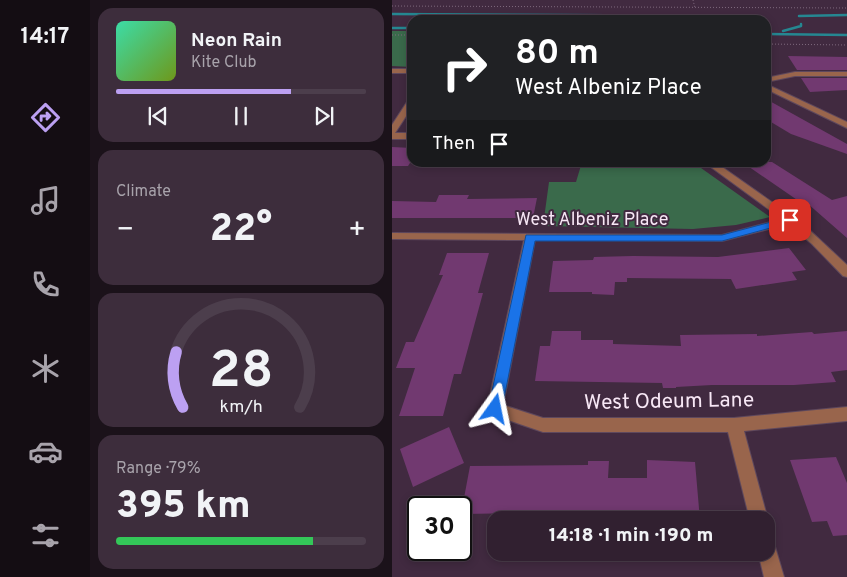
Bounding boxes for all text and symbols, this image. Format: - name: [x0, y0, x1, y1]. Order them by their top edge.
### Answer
- text: 14:17: [21, 24, 69, 51]
- text: Neon Rain: [191, 29, 282, 53]
- text: 80 m: [515, 32, 599, 76]
- icon: right: [432, 35, 497, 100]
- text: Kite Club: [191, 53, 256, 73]
- text: West Albeniz Place: [515, 75, 702, 102]
- icon: directions: [28, 100, 63, 135]
- icon: previous: [144, 102, 172, 130]
- icon: pause: [227, 102, 255, 130]
- icon: next: [310, 102, 338, 130]
- icon: arrive: [485, 130, 513, 158]
- text: Then: [432, 132, 475, 156]
- text: Climate: [116, 182, 171, 202]
- icon: music: [28, 183, 63, 218]
- pin: [769, 199, 811, 241]
- text: 22°: [210, 206, 272, 255]
- icon: arrive: [776, 206, 804, 234]
- street label: West Albeniz Place: [516, 209, 668, 232]
- text: −: [116, 213, 134, 249]
- text: +: [348, 213, 366, 249]
- icon: phone: [28, 267, 63, 302]
- text: 28: [209, 340, 273, 406]
- icon: climate: [28, 351, 63, 386]
- position arrow: [468, 382, 520, 434]
- street label: West Odeum Lane: [584, 387, 754, 417]
- text: km/h: [219, 396, 263, 419]
- icon: car: [28, 434, 63, 469]
- text: Range · 79%: [116, 459, 201, 479]
- text: 395 km: [116, 483, 251, 532]
- speed limit sign: 30: [407, 496, 472, 561]
- icon: filters: [28, 518, 63, 553]
- text: 14:18 · 1 min · 190 m: [549, 524, 713, 548]

